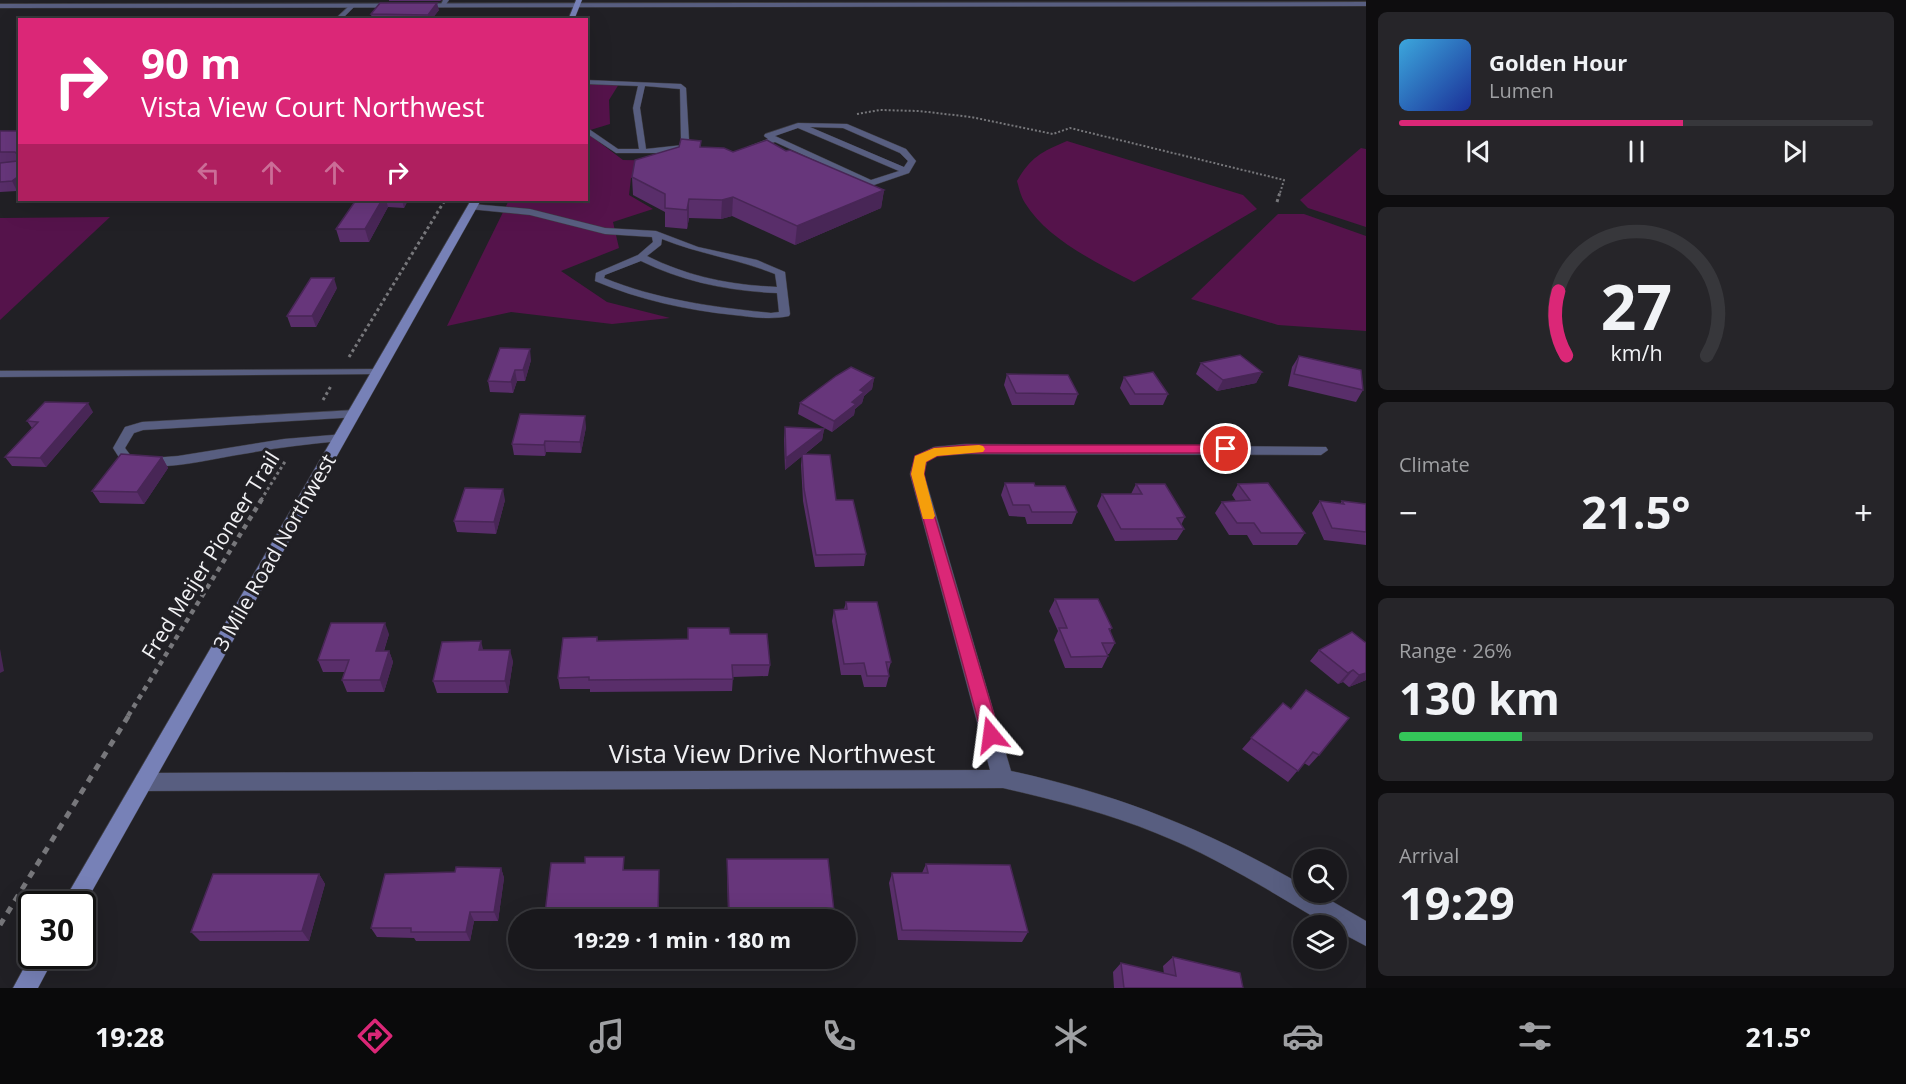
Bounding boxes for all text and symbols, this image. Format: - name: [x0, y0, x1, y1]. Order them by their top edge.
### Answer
- text: 90 m: [141, 34, 241, 91]
- icon: right: [42, 42, 120, 120]
- text: Golden Hour: [1489, 47, 1627, 77]
- text: Lumen: [1489, 77, 1554, 104]
- text: Vista View Court Northwest: [141, 88, 484, 125]
- icon: previous: [1462, 135, 1495, 168]
- icon: pause: [1620, 135, 1653, 168]
- icon: next: [1778, 135, 1811, 168]
- icon: left: [192, 156, 225, 189]
- icon: ahead: [255, 156, 288, 189]
- icon: ahead: [318, 156, 351, 189]
- icon: right: [381, 156, 414, 189]
- text: 27: [1600, 263, 1672, 348]
- text: km/h: [1610, 338, 1662, 367]
- pin: [1200, 423, 1251, 474]
- icon: arrive: [1209, 432, 1242, 465]
- street label: Fred Meijer Pioneer Trail: [135, 446, 285, 664]
- street label: 3 Mile Road Northwest: [206, 449, 342, 655]
- text: Climate: [1399, 451, 1470, 478]
- text: 21.5°: [1581, 481, 1691, 542]
- text: −: [1399, 490, 1418, 535]
- text: +: [1854, 490, 1873, 535]
- text: Range · 26%: [1399, 637, 1512, 664]
- text: 130 km: [1399, 667, 1560, 728]
- position arrow: [959, 703, 1023, 767]
- street label: Vista View Drive Northwest: [609, 735, 935, 771]
- text: Arrival: [1399, 842, 1459, 869]
- map controls: [1293, 849, 1347, 969]
- button: search: [1293, 849, 1347, 903]
- text: 19:29: [1399, 872, 1515, 933]
- speed limit sign: 30: [18, 891, 96, 969]
- button: layers: [1293, 915, 1347, 969]
- text: 19:29 · 1 min · 180 m: [573, 924, 791, 954]
- icon: directions: [354, 1015, 396, 1057]
- icon: music: [586, 1015, 628, 1057]
- icon: phone: [818, 1015, 860, 1057]
- icon: climate: [1050, 1015, 1092, 1057]
- icon: car: [1282, 1015, 1324, 1057]
- icon: filters: [1514, 1015, 1556, 1057]
- text: 19:28: [95, 1018, 164, 1055]
- text: 21.5°: [1745, 1018, 1811, 1055]

